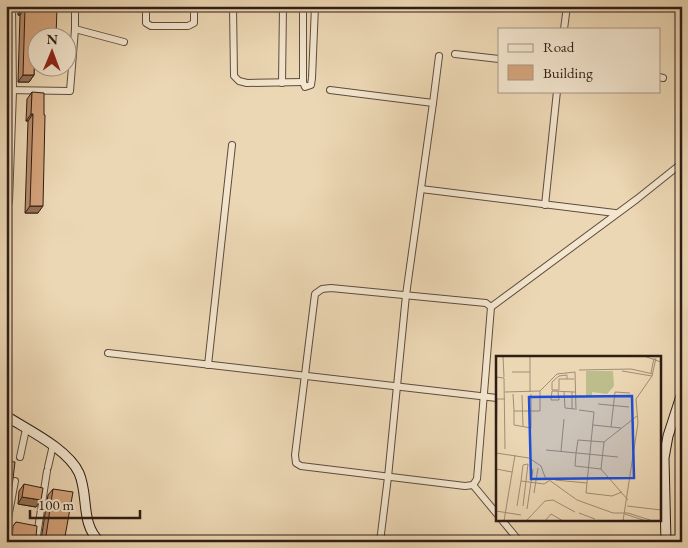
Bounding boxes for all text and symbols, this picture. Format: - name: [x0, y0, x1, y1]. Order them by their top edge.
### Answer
- north arrow: [28, 28, 78, 78]
- legend: [498, 28, 660, 92]
- text: N: [46, 30, 59, 48]
- text: Road: [543, 37, 575, 56]
- text: Building: [543, 63, 593, 82]
- inset map: [496, 356, 660, 520]
- scale bar: [30, 488, 140, 520]
- text: 100 m: [38, 495, 75, 514]

